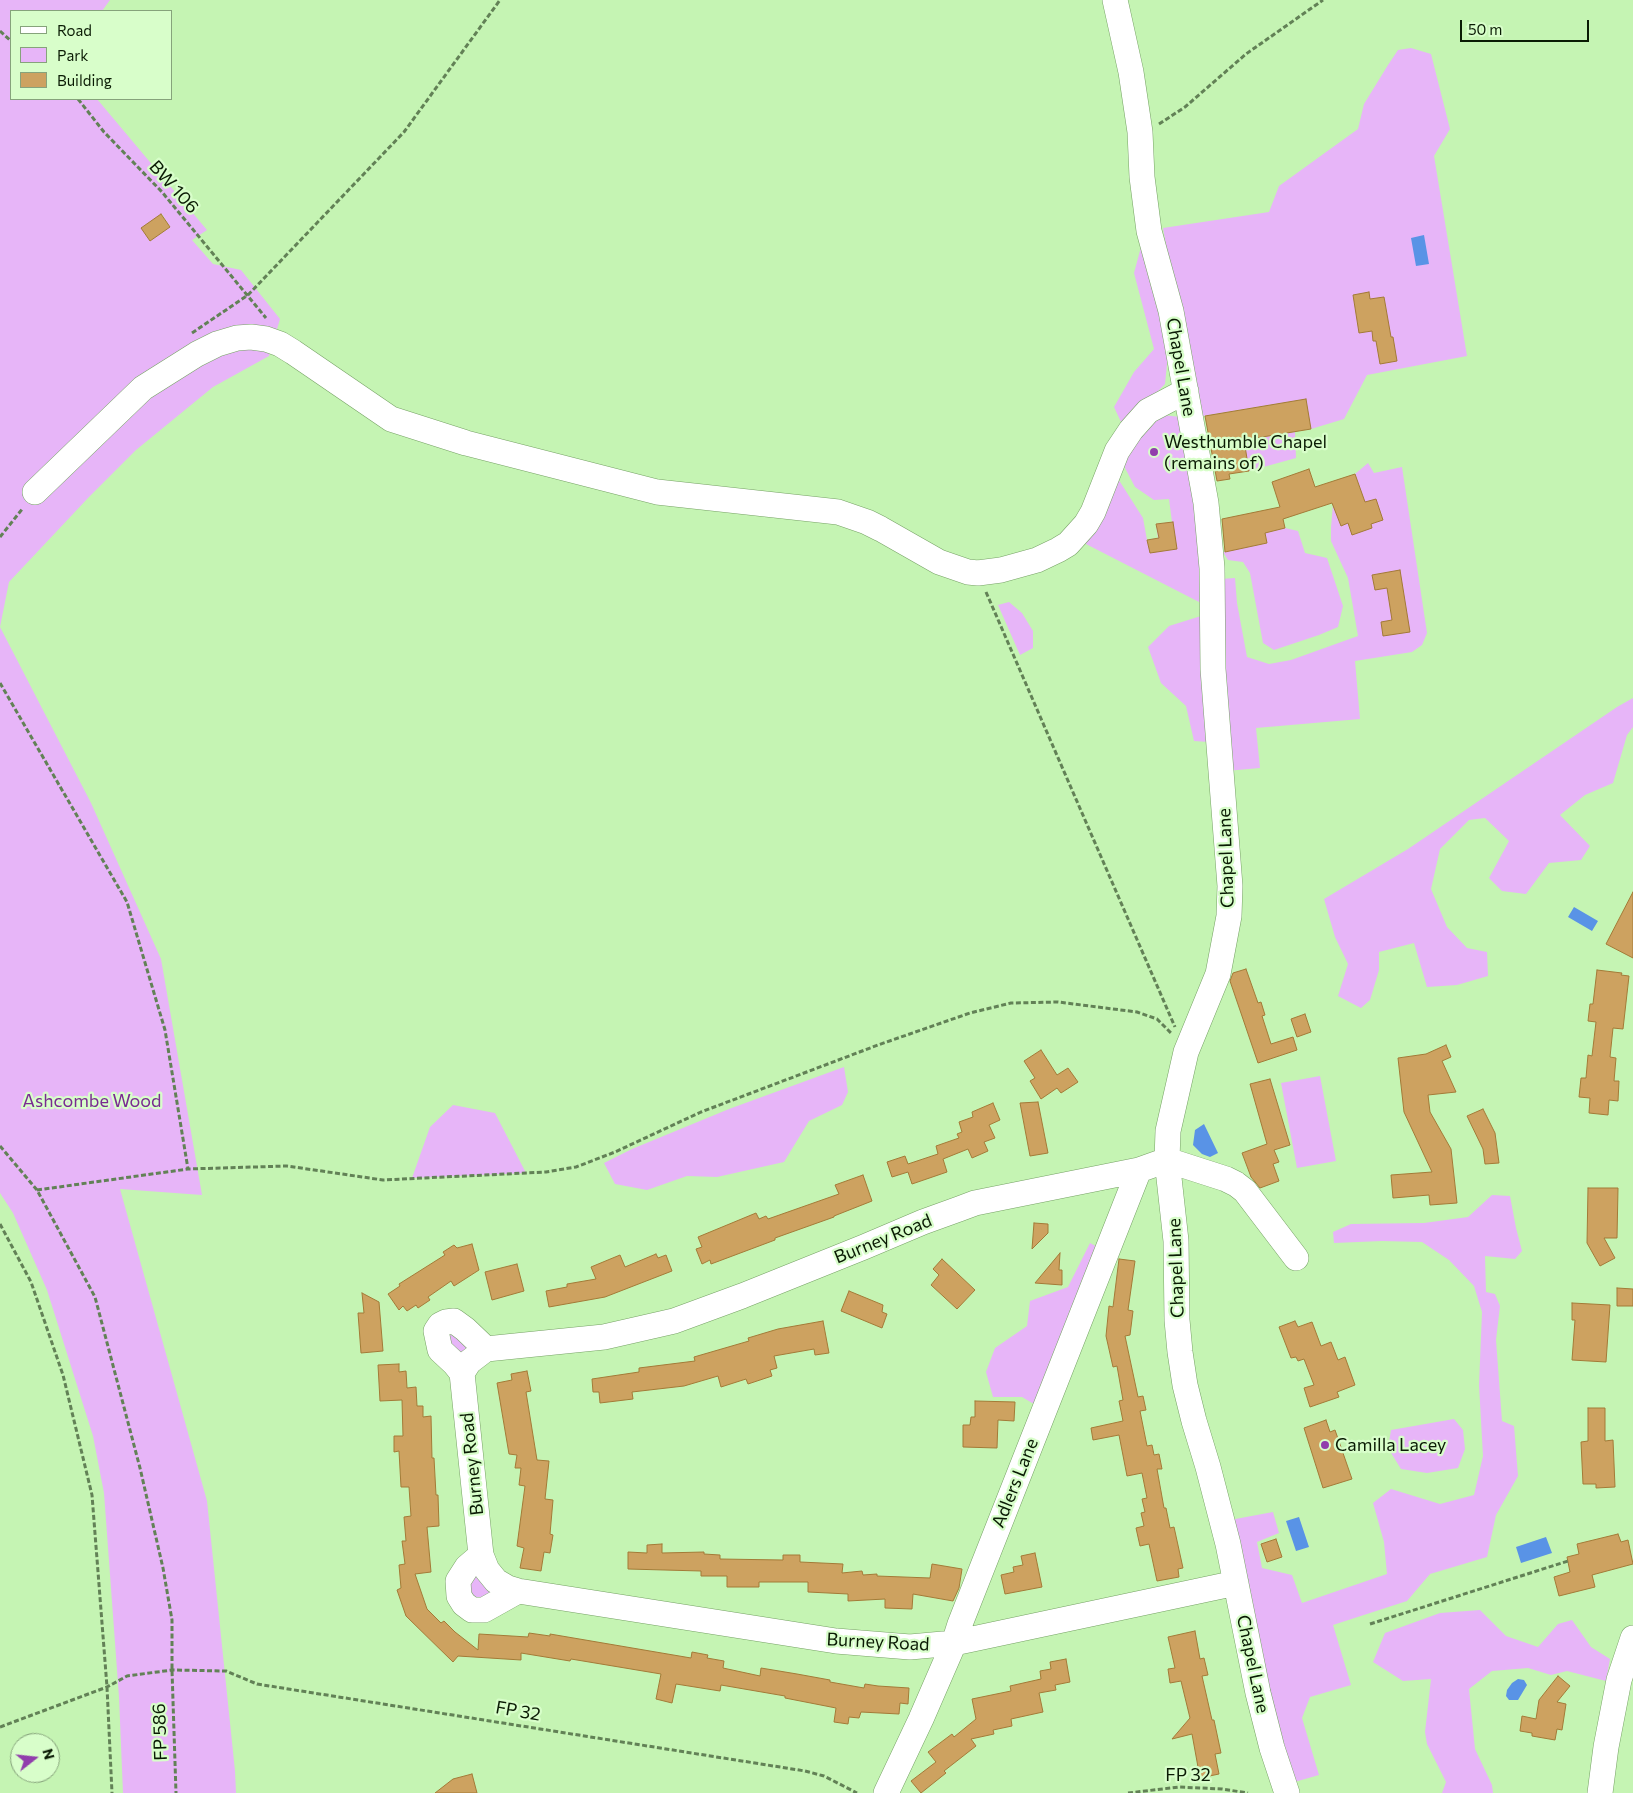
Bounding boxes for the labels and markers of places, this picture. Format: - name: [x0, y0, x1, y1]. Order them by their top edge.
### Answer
- place label: Westhumble Chapel (remains of): [1164, 431, 1327, 474]
- marker: Westhumble Chapel (remains of): [1148, 446, 1160, 458]
- place label: Camilla Lacey: [1335, 1434, 1446, 1456]
- marker: Camilla Lacey: [1319, 1439, 1331, 1451]

